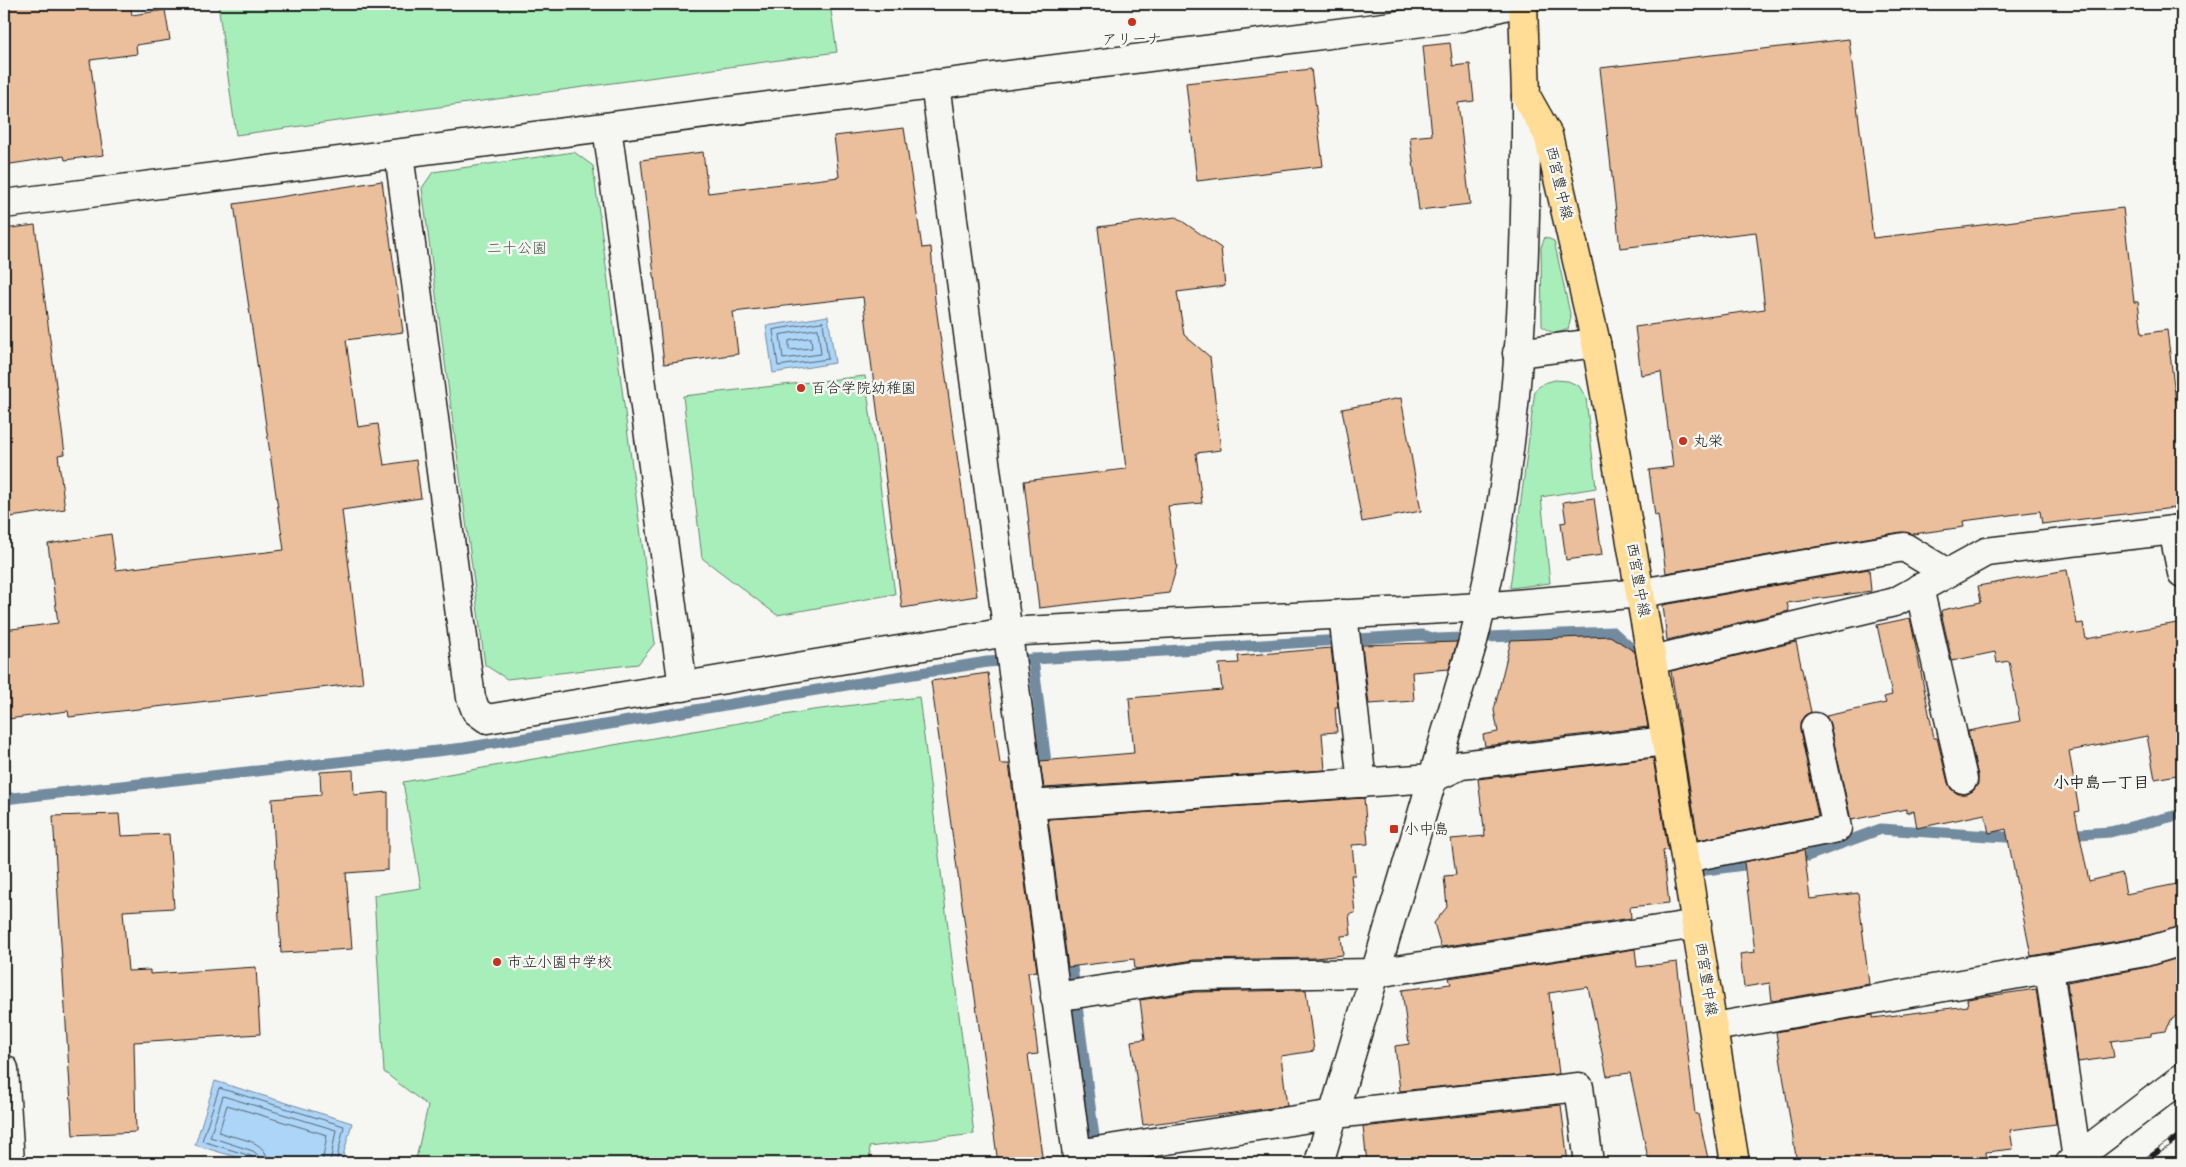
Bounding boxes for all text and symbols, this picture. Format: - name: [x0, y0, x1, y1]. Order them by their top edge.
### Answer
- marker: アリーナ: [1126, 16, 1138, 28]
- place label: アリーナ: [1102, 30, 1162, 49]
- street label: 西宮豊中線: [1541, 144, 1577, 222]
- park label: 二十公園: [487, 239, 547, 258]
- place label: 百合学院幼稚園: [811, 379, 916, 398]
- marker: 百合学院幼稚園: [795, 382, 807, 394]
- place label: 丸栄: [1693, 432, 1723, 451]
- marker: 丸栄: [1677, 435, 1689, 447]
- street label: 西宮豊中線: [1622, 541, 1654, 619]
- district label: 小中島一丁目: [2053, 774, 2149, 793]
- place label: 小中島: [1404, 820, 1449, 839]
- marker: 小中島: [1388, 823, 1400, 835]
- street label: 西宮豊中線: [1691, 940, 1721, 1018]
- place label: 市立小園中学校: [507, 953, 612, 972]
- marker: 市立小園中学校: [491, 956, 503, 968]

